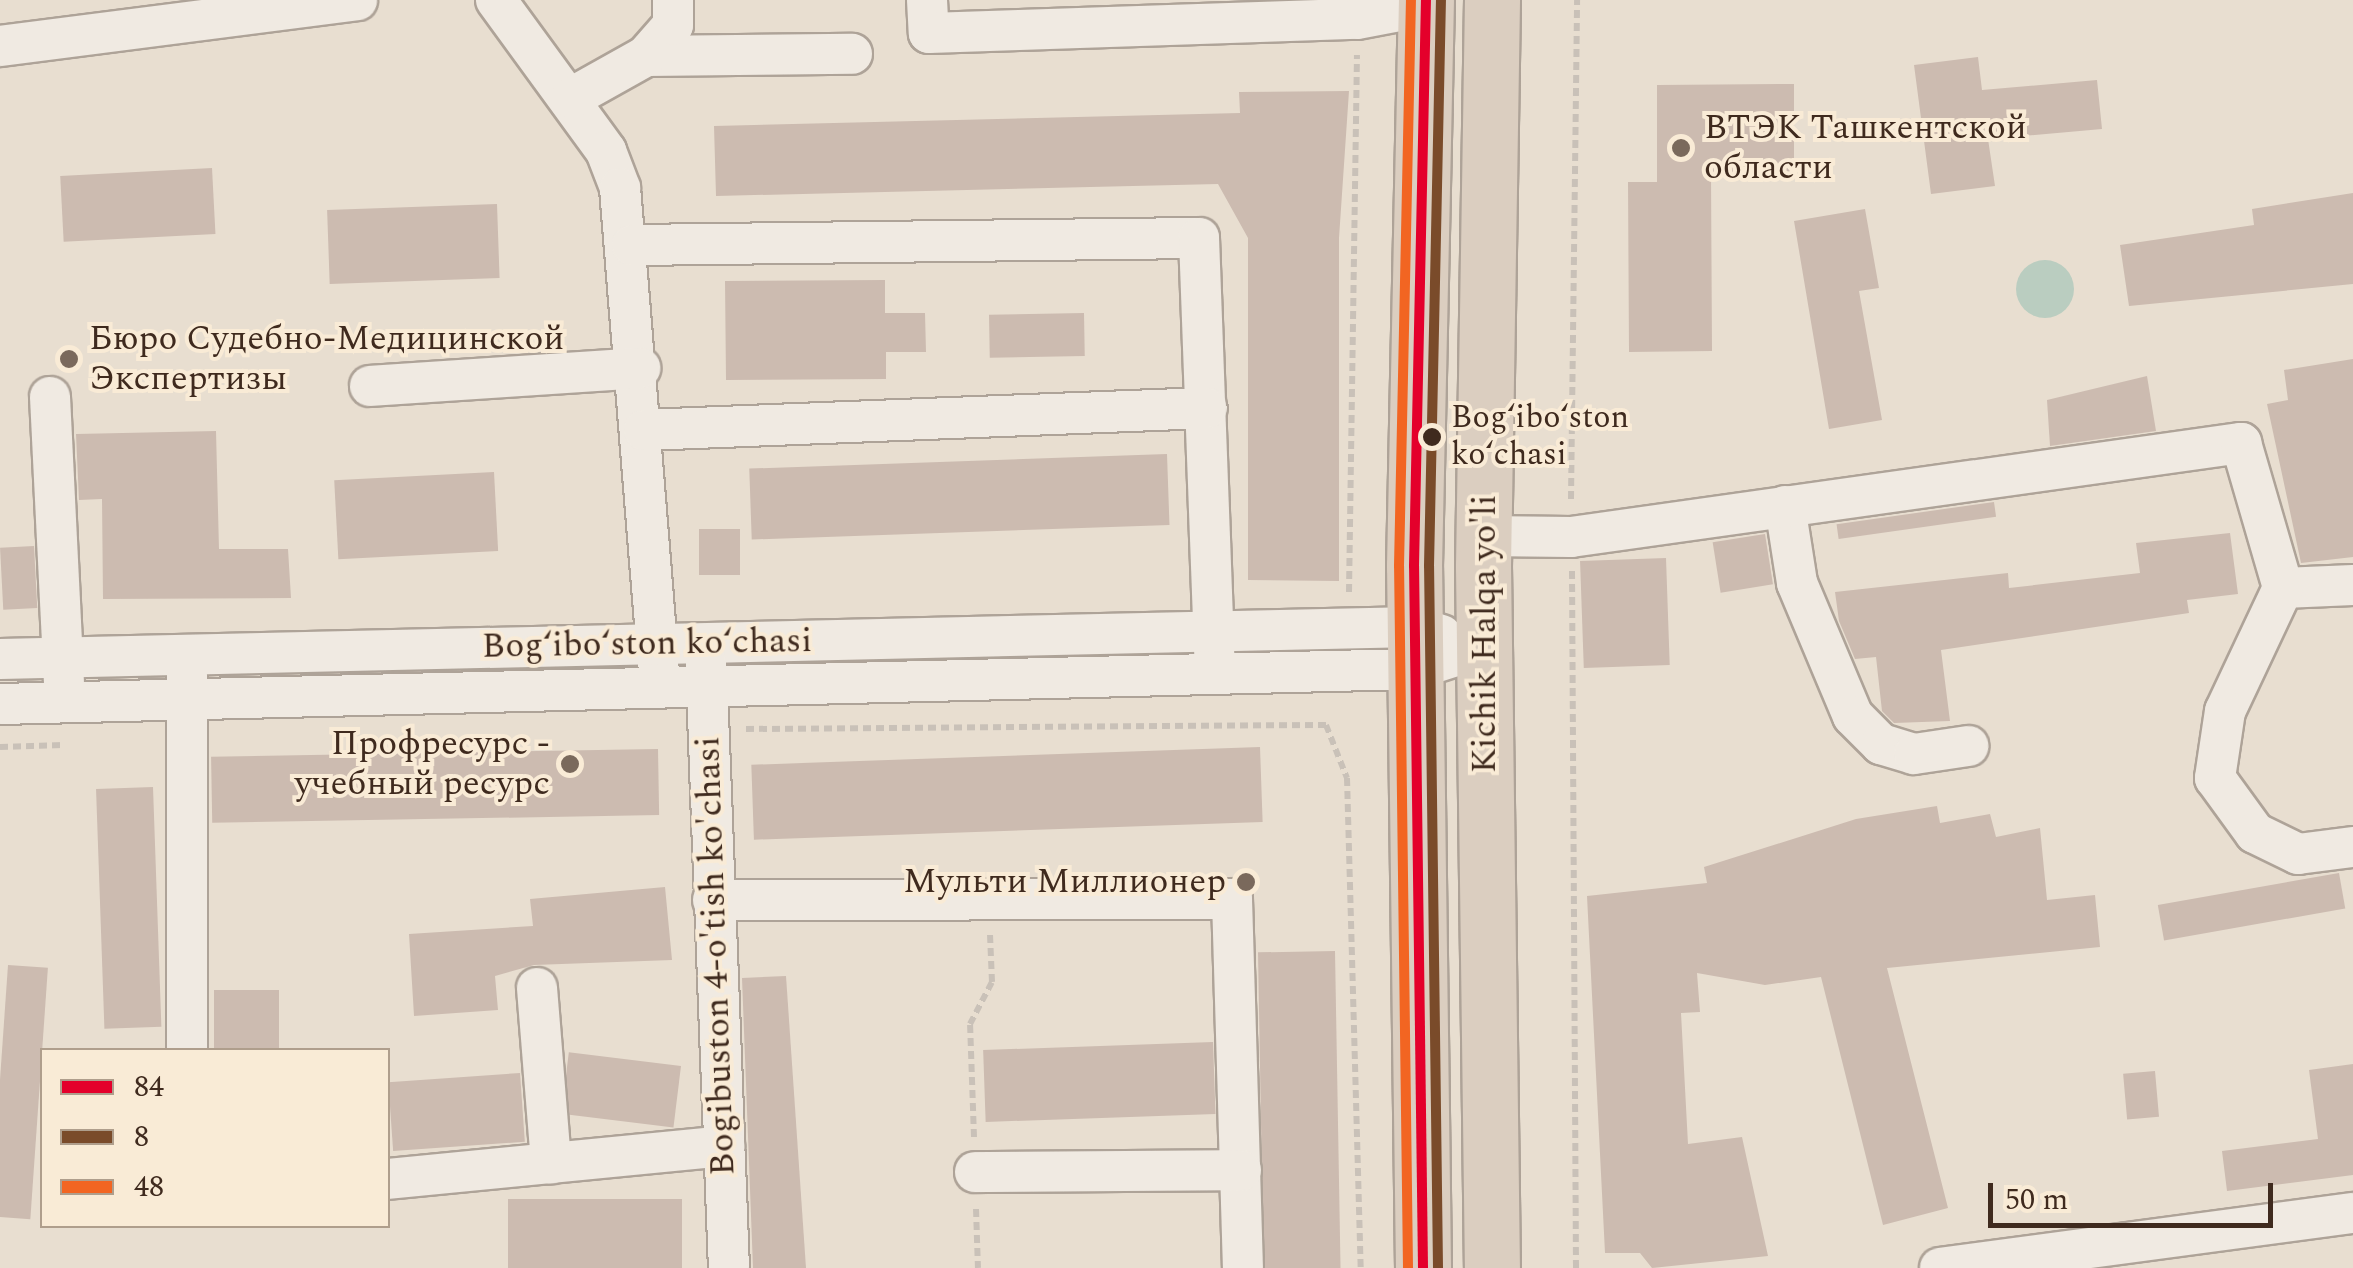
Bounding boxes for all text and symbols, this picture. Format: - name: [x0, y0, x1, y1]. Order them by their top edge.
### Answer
- place label: ВТЭК Ташкентской области: [1704, 107, 2027, 189]
- marker: ВТЭК Ташкентской области: [1668, 135, 1694, 161]
- place label: Бюро Судебно-Медицинской Экспертизы: [89, 318, 564, 400]
- marker: Бюро Судебно-Медицинской Экспертизы: [58, 348, 80, 370]
- place label: Bogʻiboʻston koʻchasi: [1451, 400, 1629, 475]
- marker: Bogʻiboʻston koʻchasi: [1422, 427, 1442, 447]
- street label: Kichik Halqa yo'li: [1464, 495, 1506, 773]
- street label: Bogʻiboʻston koʻchasi: [481, 620, 813, 668]
- place label: Профресурс - учебный ресурс: [295, 723, 550, 805]
- street label: Bogibuston 4-o'tish ko'chasi: [687, 736, 745, 1176]
- marker: Профресурс - учебный ресурс: [559, 753, 581, 775]
- place label: Мульти Миллионер: [903, 861, 1226, 903]
- marker: Мульти Миллионер: [1235, 871, 1257, 893]
- legend: [40, 1048, 390, 1228]
- text: 84: [134, 1064, 164, 1110]
- text: 8: [134, 1114, 149, 1160]
- scale bar: [1993, 1163, 2278, 1225]
- text: 48: [134, 1164, 164, 1210]
- text: 50 m: [2005, 1177, 2068, 1223]

